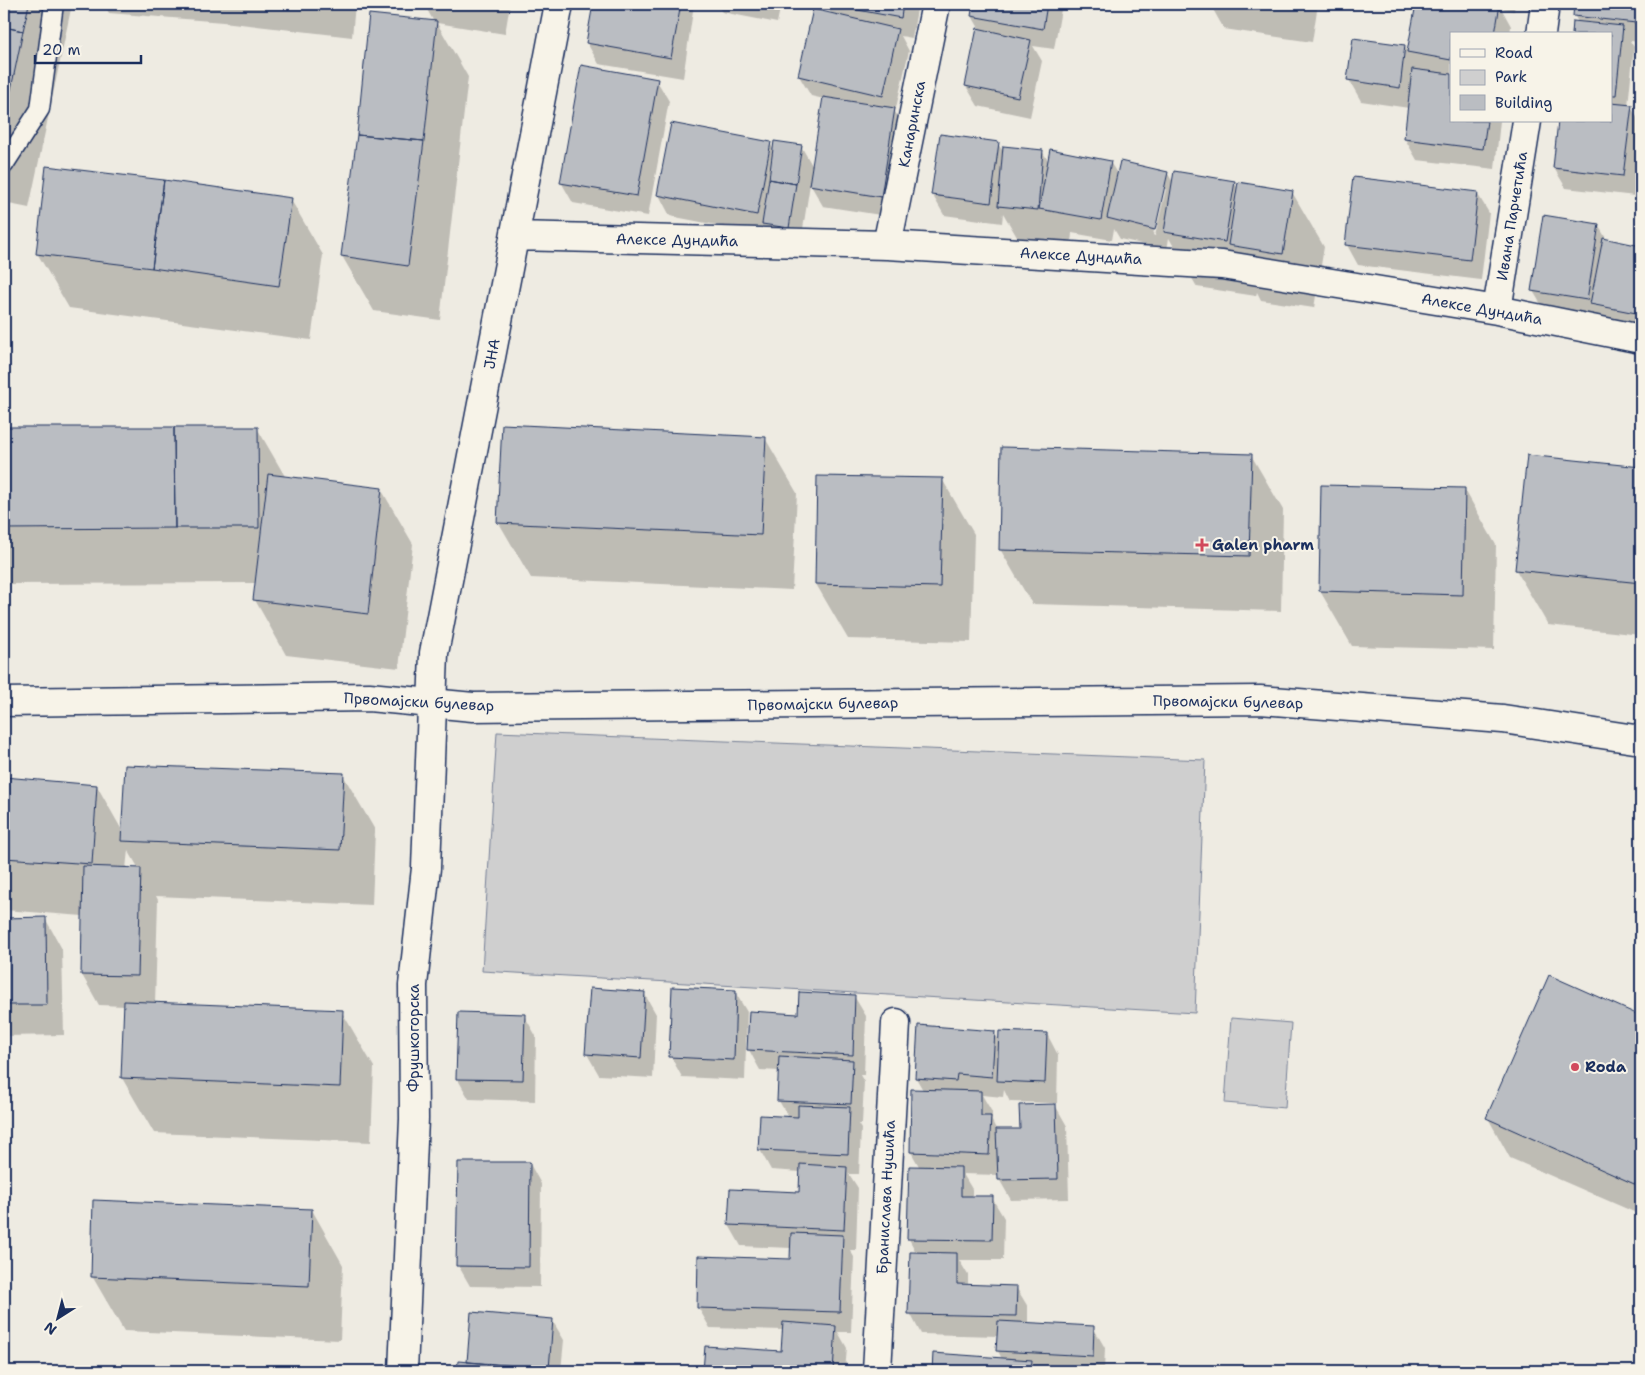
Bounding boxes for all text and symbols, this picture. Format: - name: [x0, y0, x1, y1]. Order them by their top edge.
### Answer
- scale bar: [35, 32, 141, 64]
- legend: [1450, 32, 1612, 122]
- text: 20 m: [42, 40, 81, 60]
- text: Road: [1495, 43, 1533, 63]
- text: Park: [1495, 67, 1527, 87]
- street label: Канаринска: [894, 78, 930, 169]
- text: Building: [1495, 93, 1552, 113]
- street label: Ивана Парчетића: [1492, 149, 1532, 282]
- street label: Алексе Дундића: [616, 229, 739, 251]
- street label: Алексе Дундића: [1019, 243, 1143, 269]
- street label: Алексе Дундића: [1420, 289, 1545, 330]
- street label: ЈНА: [479, 337, 505, 371]
- place label: Galen pharm: [1212, 535, 1314, 555]
- marker: Galen pharm: [1196, 539, 1208, 551]
- street label: Првомајски булевар: [343, 688, 495, 716]
- street label: Првомајски булевар: [1153, 691, 1303, 713]
- street label: Првомајски булевар: [748, 693, 898, 715]
- street label: Фрушкогорска: [404, 983, 424, 1092]
- place label: Roda: [1585, 1057, 1627, 1077]
- marker: Roda: [1569, 1061, 1581, 1073]
- street label: Бранислава Нушића: [872, 1119, 900, 1275]
- north arrow: [32, 1292, 82, 1342]
- text: N: [41, 1318, 60, 1339]

